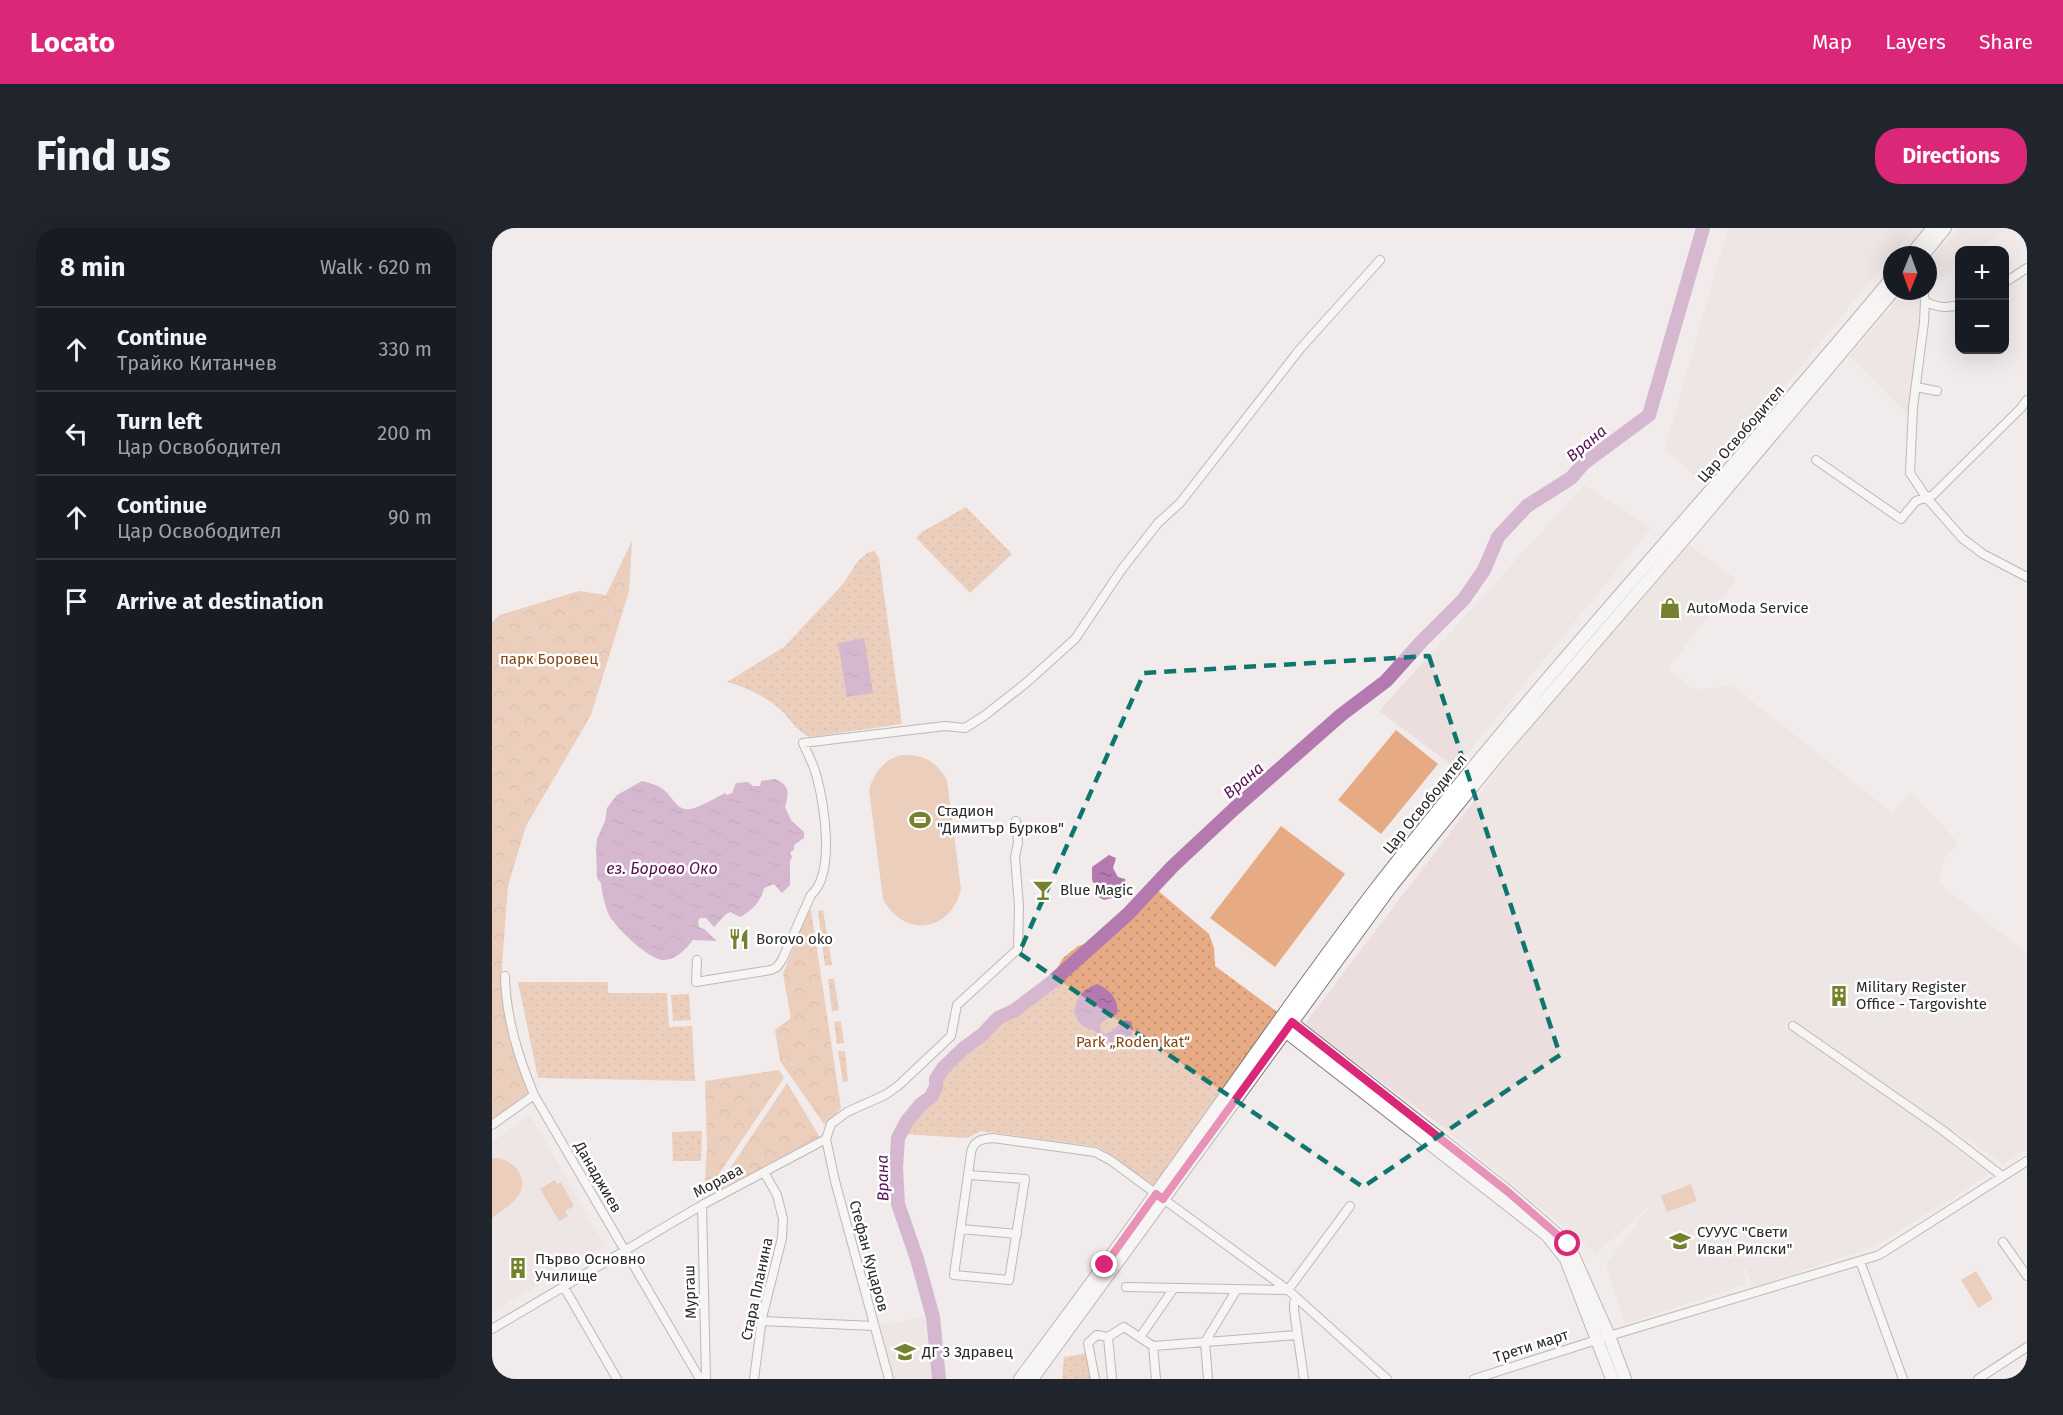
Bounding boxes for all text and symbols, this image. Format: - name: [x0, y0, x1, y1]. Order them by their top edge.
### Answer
- text: Locato: [30, 26, 115, 59]
- text: Map: [1812, 29, 1852, 55]
- text: Layers: [1885, 29, 1946, 55]
- text: Share: [1979, 29, 2033, 55]
- button: Directions: [1875, 128, 2027, 184]
- text: Find us: [36, 131, 171, 181]
- north arrow: [1883, 246, 1937, 300]
- map controls: [1955, 246, 2009, 354]
- button: +: [1955, 246, 2009, 300]
- text: 8 min: [60, 252, 126, 283]
- text: Walk · 620 m: [320, 255, 432, 279]
- button: −: [1955, 300, 2009, 354]
- text: Continue: [117, 324, 207, 351]
- icon: ahead: [60, 333, 93, 366]
- text: 330 m: [378, 337, 432, 361]
- text: Трайко Китанчев: [117, 351, 277, 375]
- street label: Цар Освободител: [1694, 382, 1788, 486]
- text: Turn left: [117, 408, 202, 435]
- icon: left: [60, 417, 93, 450]
- text: 200 m: [377, 421, 432, 445]
- water label: Врана: [1562, 421, 1610, 466]
- text: Цар Освободител: [117, 435, 282, 459]
- text: Continue: [117, 492, 207, 519]
- icon: ahead: [60, 501, 93, 534]
- text: 90 m: [388, 505, 432, 529]
- text: Цар Освободител: [117, 519, 282, 543]
- icon: arrive: [60, 585, 93, 618]
- text: Arrive at destination: [117, 588, 324, 615]
- shop icon: AutoModa Service: [1658, 596, 1682, 620]
- place label: AutoModa Service: [1687, 599, 1809, 617]
- park label: парк Боровец: [500, 650, 598, 668]
- street label: Цар Освободител: [1379, 750, 1471, 858]
- water label: Врана: [1219, 758, 1267, 803]
- place label: Стадион "Димитър Бурков": [937, 802, 1064, 837]
- sports icon: Стадион "Димитър Бурков": [908, 808, 932, 832]
- water label: ез. Борово Око: [606, 859, 718, 878]
- bar icon: Blue Magic: [1031, 878, 1055, 902]
- place label: Blue Magic: [1060, 881, 1133, 899]
- restaurant icon: Borovo oko: [727, 927, 751, 951]
- place label: Borovo oko: [756, 930, 833, 948]
- place label: Military Register Office - Targovishte: [1856, 978, 1987, 1013]
- building icon: Military Register Office - Targovishte: [1827, 984, 1851, 1008]
- park label: Park „Roden kat“: [1076, 1033, 1190, 1051]
- street label: Данаджиев: [570, 1137, 626, 1216]
- water label: Врана: [873, 1155, 892, 1201]
- street label: Морава: [690, 1160, 746, 1202]
- street label: Стефан Куцаров: [845, 1198, 893, 1314]
- place label: СУУУС "Свети Иван Рилски": [1697, 1223, 1793, 1258]
- school or university icon: СУУУС "Свети Иван Рилски": [1668, 1229, 1692, 1253]
- route start: [1554, 1230, 1580, 1256]
- street label: Стара Планина: [737, 1236, 777, 1342]
- place label: Първо Основно Училище: [535, 1250, 646, 1285]
- route end: [1091, 1251, 1117, 1277]
- building icon: Първо Основно Училище: [506, 1256, 530, 1280]
- street label: Мургаш: [680, 1265, 700, 1319]
- street label: Трети март: [1491, 1325, 1571, 1367]
- school or university icon: ДГ 3 Здравец: [893, 1340, 917, 1364]
- place label: ДГ 3 Здравец: [921, 1343, 1013, 1361]

